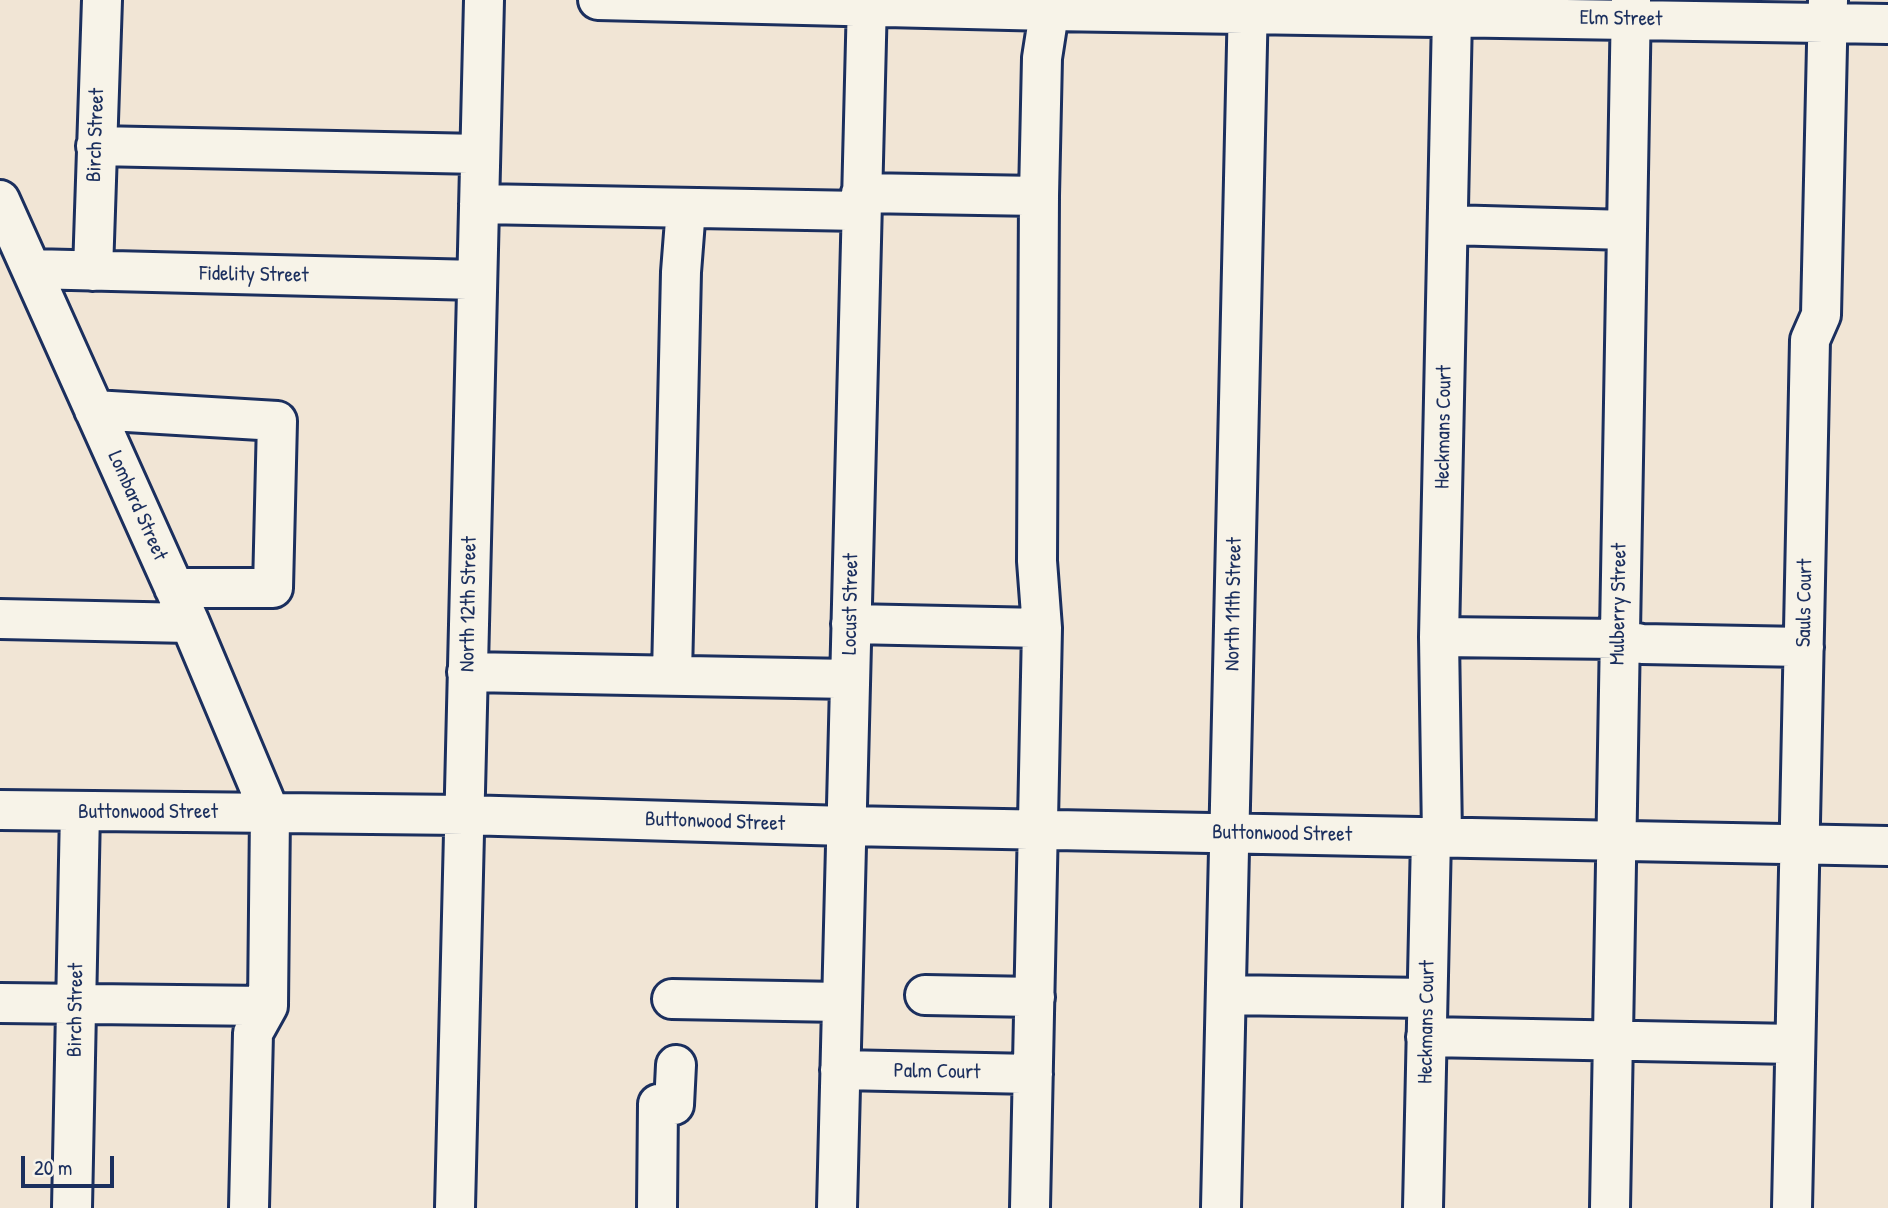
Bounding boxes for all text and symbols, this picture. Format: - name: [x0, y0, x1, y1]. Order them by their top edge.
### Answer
- street label: Elm Street: [1579, 6, 1663, 32]
- street label: Birch Street: [82, 88, 110, 182]
- street label: Fidelity Street: [199, 261, 309, 289]
- street label: Heckmans Court: [1430, 365, 1458, 489]
- street label: Lombard Street: [102, 447, 172, 565]
- street label: North 12th Street: [455, 536, 483, 672]
- street label: North 11th Street: [1220, 537, 1248, 671]
- street label: Mulberry Street: [1605, 543, 1633, 665]
- street label: Locust Street: [838, 553, 864, 655]
- street label: Sauls Court: [1792, 559, 1818, 647]
- street label: Buttonwood Street: [78, 799, 218, 825]
- street label: Buttonwood Street: [645, 807, 785, 837]
- street label: Buttonwood Street: [1212, 820, 1352, 848]
- street label: Heckmans Court: [1413, 960, 1441, 1084]
- street label: Birch Street: [63, 963, 89, 1057]
- street label: Palm Court: [893, 1059, 981, 1085]
- scale bar: [24, 1142, 117, 1186]
- text: 20 m: [34, 1153, 72, 1182]

